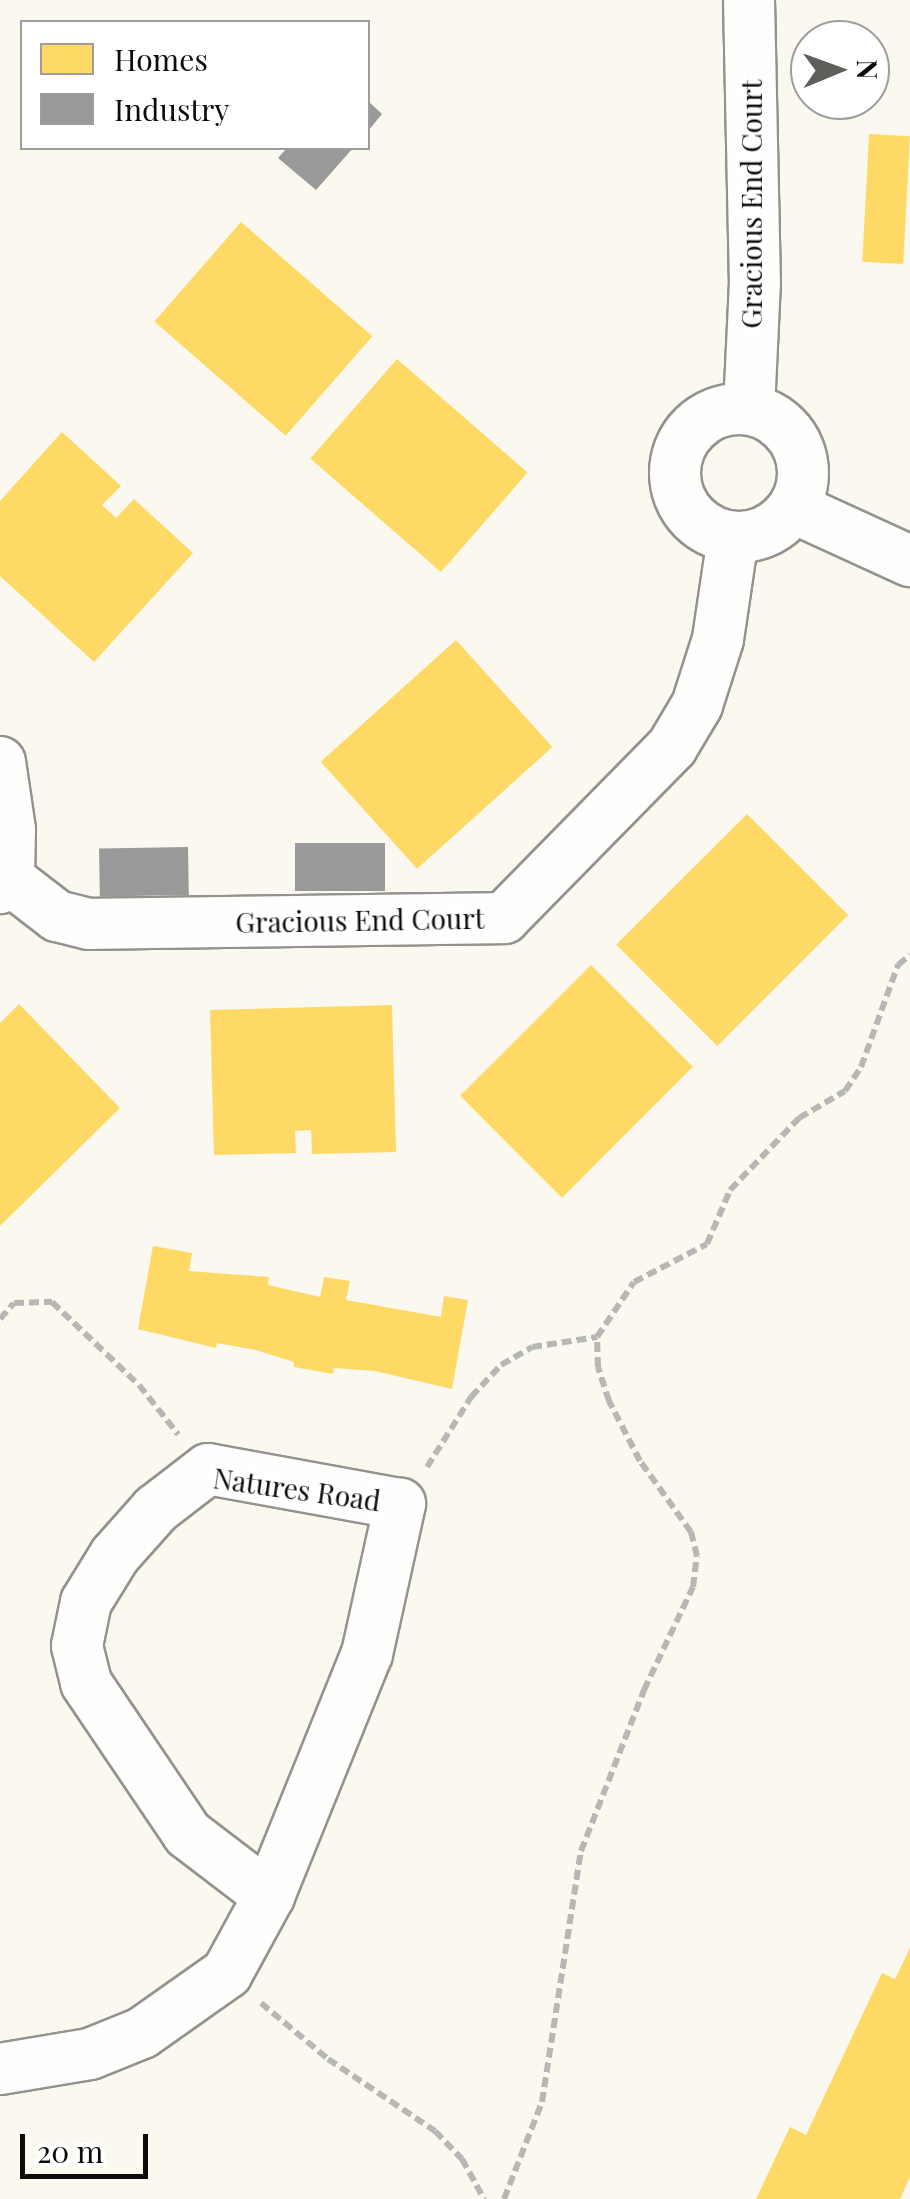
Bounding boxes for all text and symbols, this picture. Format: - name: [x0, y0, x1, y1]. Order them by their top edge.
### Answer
- legend: [20, 20, 370, 150]
- north arrow: [790, 20, 890, 120]
- text: Homes: [114, 39, 208, 79]
- text: N: [850, 59, 887, 80]
- street label: Gracious End Court: [734, 79, 768, 329]
- text: Industry: [114, 89, 229, 129]
- street label: Gracious End Court: [235, 901, 485, 939]
- street label: Natures Road: [211, 1461, 383, 1517]
- scale bar: [25, 2114, 152, 2176]
- text: 20 m: [37, 2131, 103, 2171]

